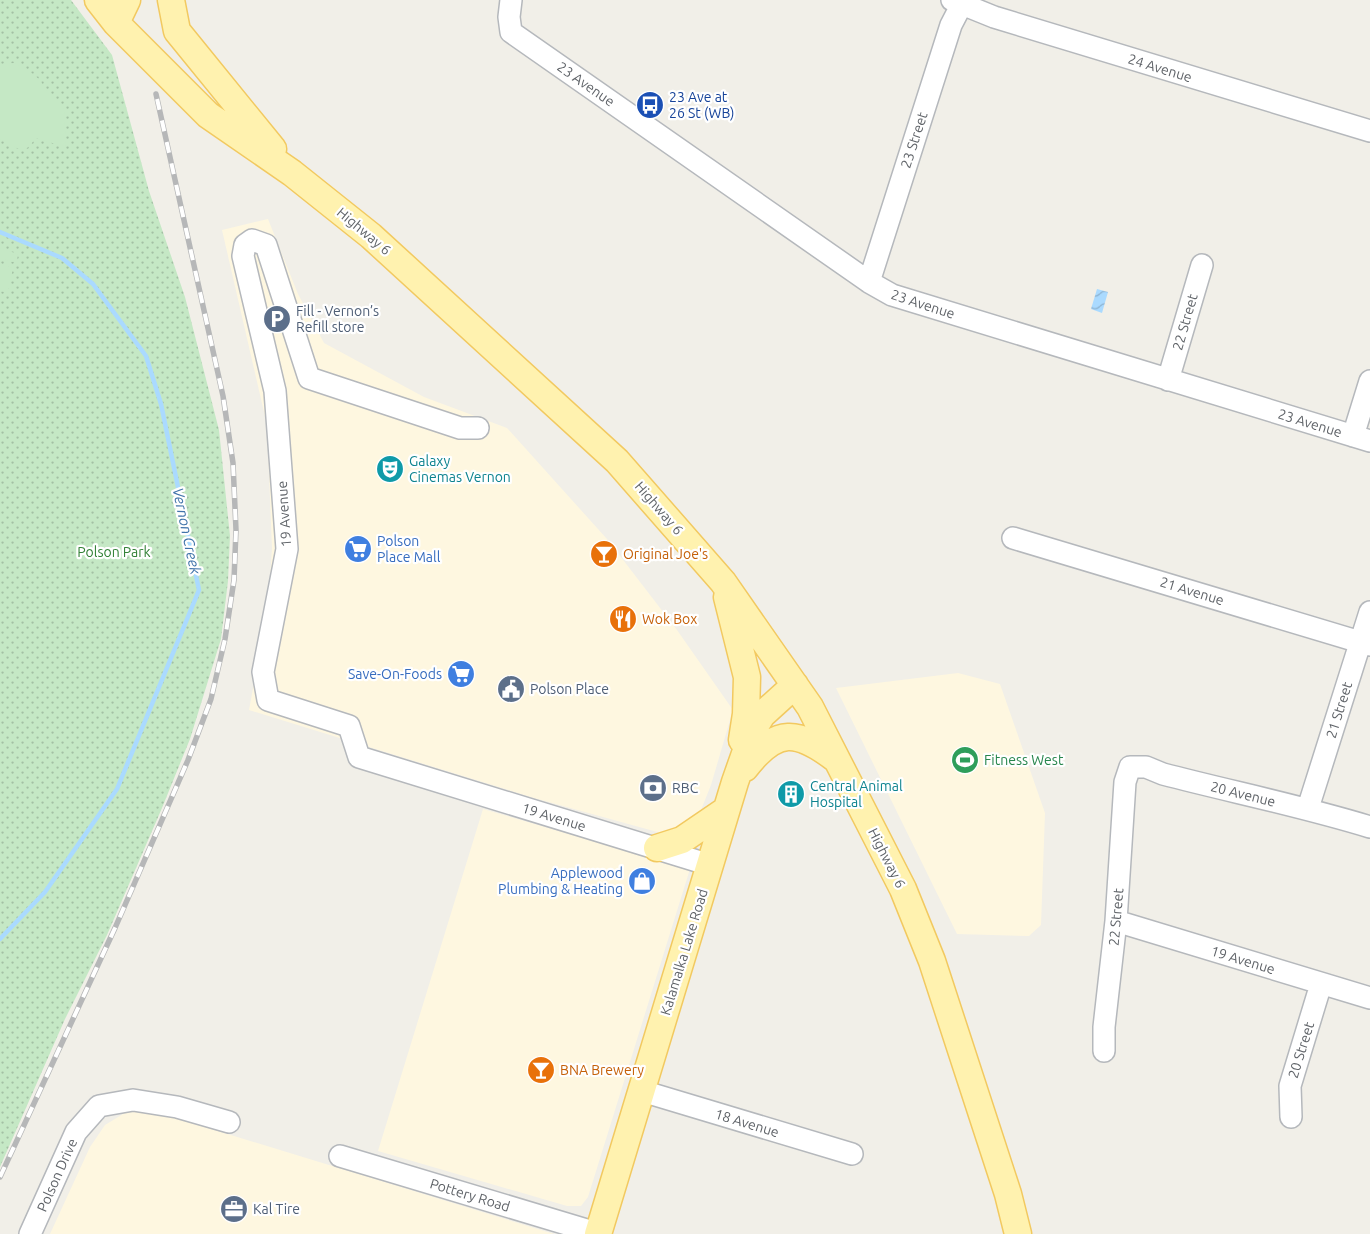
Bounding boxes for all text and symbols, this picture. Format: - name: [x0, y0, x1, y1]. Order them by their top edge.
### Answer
- street label: 24 Avenue: [1126, 51, 1194, 85]
- street label: 23 Avenue: [554, 58, 618, 110]
- place label: 23 Ave at 26 St (WB): [669, 89, 735, 121]
- bus stop icon: 23 Ave at 26 St (WB): [635, 90, 665, 120]
- street label: 23 Street: [897, 109, 931, 170]
- street label: Highway 6: [334, 204, 394, 258]
- street label: 23 Avenue: [889, 286, 957, 322]
- street label: 22 Street: [1169, 291, 1201, 352]
- place label: Fill - Vernon’s Refill store: [296, 303, 379, 335]
- parking icon: Fill - Vernon’s Refill store: [262, 304, 292, 334]
- street label: 23 Avenue: [1276, 406, 1344, 440]
- place label: Galaxy Cinemas Vernon: [409, 453, 511, 485]
- theatre icon: Galaxy Cinemas Vernon: [375, 454, 405, 484]
- street label: Highway 6: [632, 478, 686, 538]
- street label: 19 Avenue: [274, 480, 294, 548]
- water label: Vernon Creek: [170, 486, 205, 576]
- place label: Polson Place Mall: [377, 533, 441, 565]
- supermarket icon: Polson Place Mall: [343, 534, 373, 564]
- bar icon: Original Joe's: [589, 539, 619, 569]
- park label: Polson Park: [77, 544, 151, 560]
- place label: Original Joe's: [623, 546, 708, 562]
- street label: 21 Avenue: [1158, 574, 1226, 608]
- restaurant icon: Wok Box: [608, 604, 638, 634]
- place label: Wok Box: [642, 611, 697, 627]
- supermarket icon: Save-On-Foods: [446, 659, 476, 689]
- place label: Save-On-Foods: [348, 666, 442, 682]
- public building icon: Polson Place: [496, 674, 526, 704]
- street label: 21 Street: [1323, 679, 1355, 740]
- place label: Polson Place: [530, 681, 609, 697]
- sports icon: Fitness West: [950, 745, 980, 775]
- place label: Fitness West: [984, 752, 1064, 768]
- bank icon: RBC: [638, 773, 668, 803]
- place label: Central Animal Hospital: [810, 778, 903, 810]
- street label: 20 Avenue: [1209, 778, 1277, 810]
- building icon: Central Animal Hospital: [776, 779, 806, 809]
- place label: RBC: [672, 780, 699, 796]
- street label: 19 Avenue: [520, 800, 588, 834]
- street label: Highway 6: [865, 825, 909, 891]
- place label: Applewood Plumbing & Heating: [498, 865, 623, 897]
- shop icon: Applewood Plumbing & Heating: [627, 866, 657, 896]
- street label: Kalamalka Lake Road: [657, 887, 711, 1017]
- street label: 22 Street: [1105, 887, 1127, 947]
- street label: 19 Avenue: [1209, 943, 1277, 977]
- street label: 20 Street: [1285, 1019, 1317, 1080]
- bar icon: BNA Brewery: [526, 1055, 556, 1085]
- place label: BNA Brewery: [560, 1062, 644, 1078]
- street label: 18 Avenue: [713, 1106, 781, 1140]
- street label: Polson Drive: [34, 1136, 80, 1214]
- street label: Pottery Road: [428, 1175, 512, 1215]
- office icon: Kal Tire: [219, 1194, 249, 1224]
- place label: Kal Tire: [253, 1201, 300, 1217]

